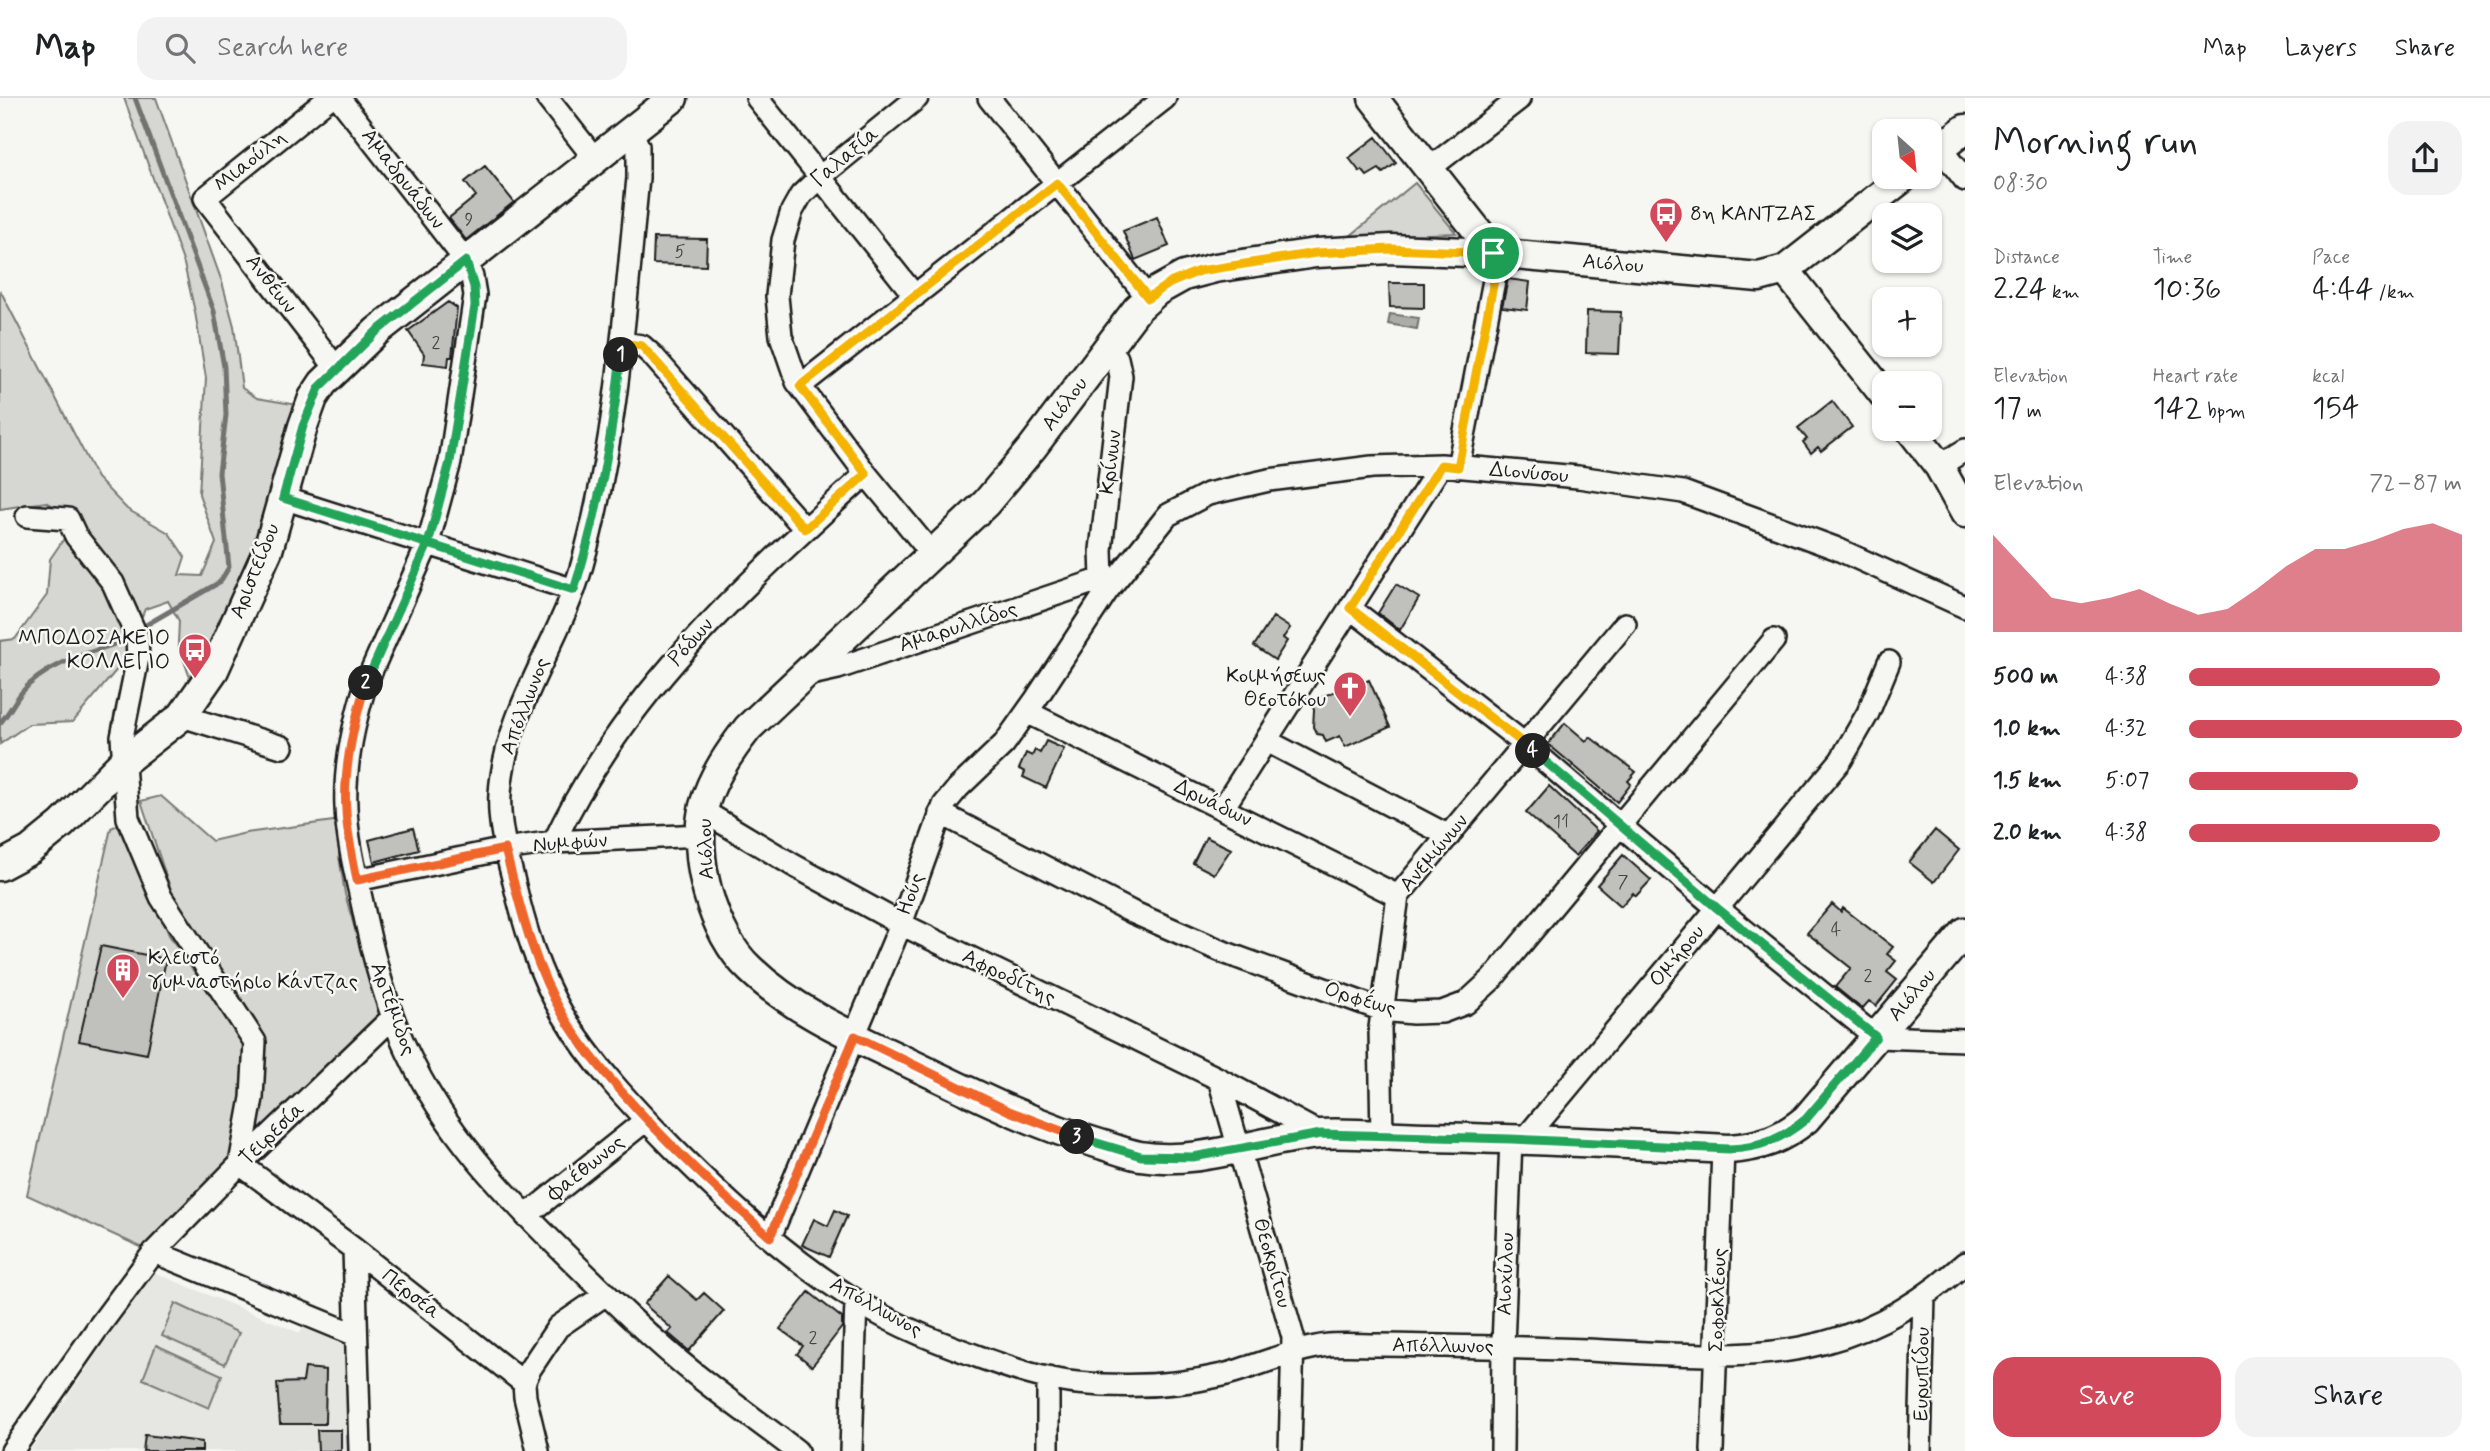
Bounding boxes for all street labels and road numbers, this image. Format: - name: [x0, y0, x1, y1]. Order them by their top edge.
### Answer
- street label: Γαλαξία: [805, 120, 885, 194]
- street label: Μιαούλη: [208, 123, 292, 199]
- street label: Αμαδρυάδων: [355, 123, 451, 235]
- street label: Αιόλου: [1581, 247, 1645, 281]
- street label: Ανθέων: [239, 248, 304, 319]
- street label: Αιόλου: [1035, 371, 1095, 437]
- street label: Κρίνων: [1093, 428, 1129, 496]
- street label: Διονύσου: [1488, 456, 1570, 490]
- street label: Αριστείδου: [223, 519, 287, 623]
- street label: Αμαρυλλίδος: [895, 595, 1021, 659]
- street label: Ρόδων: [662, 612, 720, 672]
- street label: Απόλλωνος: [494, 653, 556, 759]
- street label: Δρυάδων: [1169, 772, 1257, 834]
- street label: Ανεμώνων: [1393, 808, 1475, 898]
- street label: Αιόλου: [691, 818, 721, 880]
- street label: Νυμφών: [532, 826, 608, 860]
- street label: Ηούς: [891, 869, 931, 919]
- street label: Ομήρου: [1643, 919, 1711, 993]
- street label: Αφροδίτης: [958, 942, 1060, 1012]
- street label: Αρτέμιδος: [363, 958, 424, 1059]
- street label: Αιόλου: [1882, 963, 1942, 1027]
- street label: Ορφέως: [1321, 974, 1400, 1023]
- street label: Tειρεσία: [233, 1096, 311, 1172]
- street label: Φαέθωνος: [540, 1128, 630, 1208]
- street label: Θεοκρίτου: [1246, 1215, 1298, 1311]
- street label: Αιοχύλου: [1491, 1232, 1521, 1316]
- street label: Σοφοκλέους: [1701, 1247, 1734, 1353]
- street label: Περσέα: [376, 1261, 447, 1326]
- street label: Απόλλωνος: [825, 1270, 927, 1344]
- street label: Ευρυπίδου: [1907, 1327, 1937, 1421]
- street label: Απόλλωνος: [1392, 1331, 1494, 1361]

